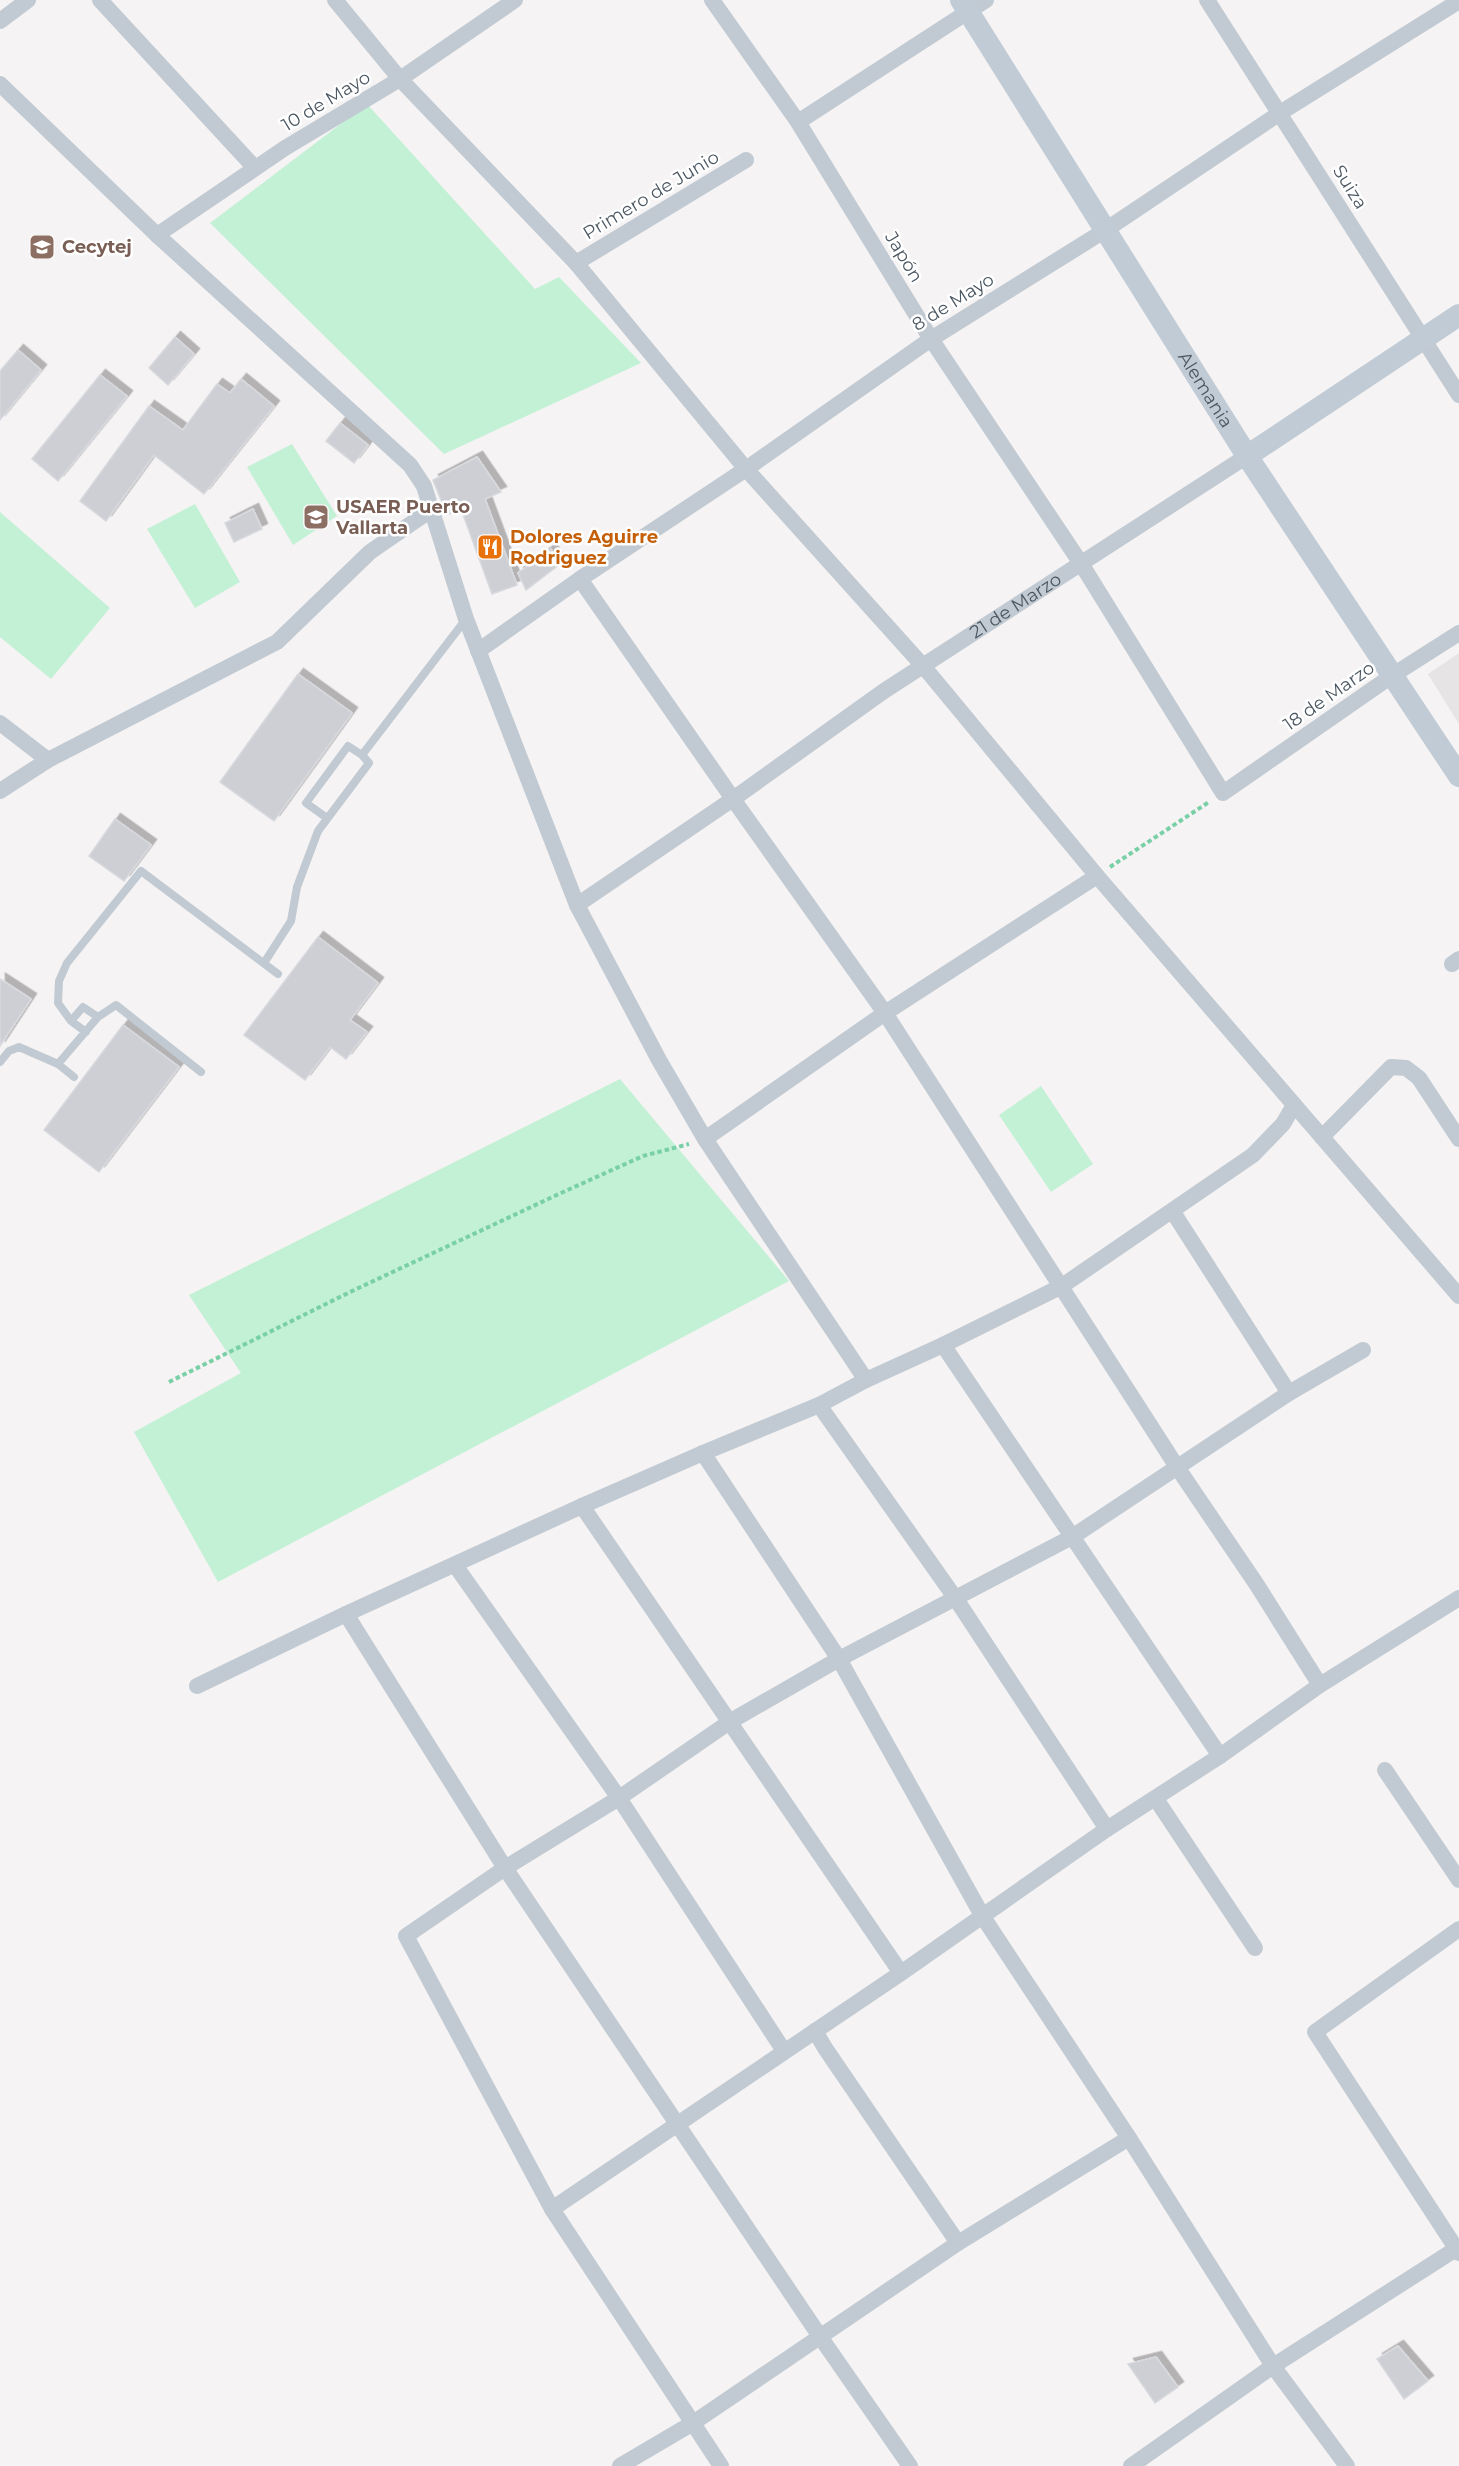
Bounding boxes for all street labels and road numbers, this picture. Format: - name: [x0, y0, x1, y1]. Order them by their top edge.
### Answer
- street label: 10 de Mayo: [278, 66, 374, 136]
- street label: Primero de Junio: [579, 146, 723, 244]
- street label: Suiza: [1328, 161, 1372, 213]
- street label: Japón: [880, 227, 928, 286]
- street label: 8 de Mayo: [908, 268, 998, 336]
- street label: Alemania: [1173, 347, 1238, 432]
- street label: 21 de Marzo: [966, 568, 1065, 643]
- street label: 18 de Marzo: [1279, 657, 1379, 735]

